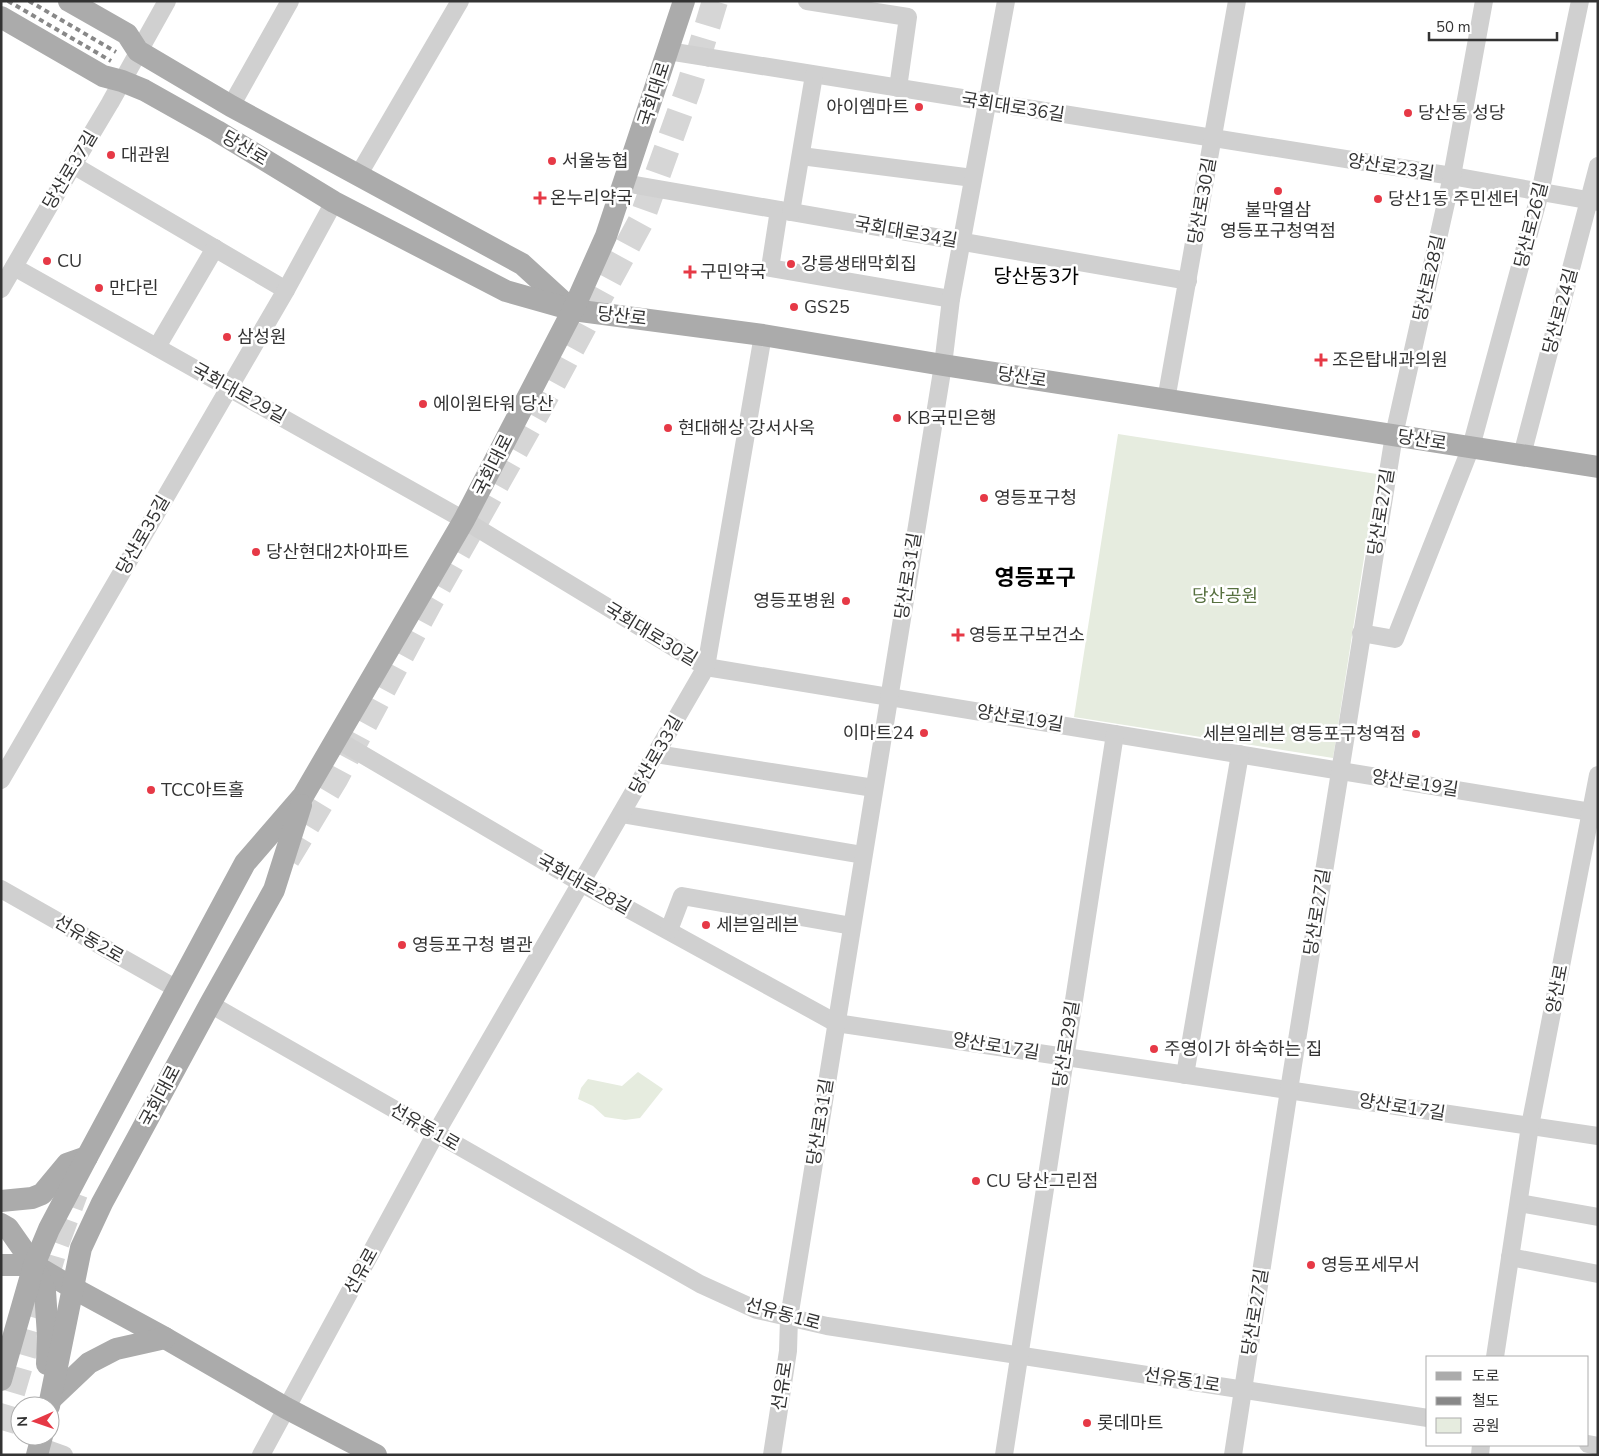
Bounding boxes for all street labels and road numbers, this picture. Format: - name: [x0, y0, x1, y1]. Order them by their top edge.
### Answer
- street label: 국회대로: [632, 59, 676, 129]
- street label: 국회대로36길: [960, 87, 1066, 127]
- street label: 당산로: [218, 125, 272, 171]
- street label: 당산로37길: [37, 126, 103, 214]
- street label: 양산로23길: [1346, 148, 1436, 186]
- street label: 당산로30길: [1183, 156, 1221, 246]
- street label: 당산로26길: [1509, 179, 1553, 271]
- street label: 국회대로34길: [853, 211, 959, 253]
- street label: 당산로28길: [1407, 233, 1451, 323]
- street label: 당산로24길: [1537, 265, 1583, 357]
- street label: 당산로: [596, 301, 648, 331]
- street label: 국회대로29길: [188, 357, 290, 429]
- street label: 당산로: [996, 361, 1048, 393]
- street label: 당산로: [1396, 424, 1448, 456]
- street label: 국회대로: [467, 430, 519, 500]
- street label: 당산로27길: [1362, 467, 1400, 557]
- street label: 당산로35길: [111, 491, 175, 579]
- street label: 당산로31길: [889, 531, 927, 621]
- street label: 국회대로30길: [600, 597, 702, 671]
- street label: 양산로19길: [975, 699, 1065, 737]
- street label: 당산로33길: [624, 711, 688, 799]
- street label: 양산로19길: [1370, 764, 1460, 802]
- street label: 국회대로28길: [533, 848, 635, 920]
- street label: 당산로27길: [1298, 867, 1336, 957]
- street label: 선유동2로: [50, 909, 128, 969]
- street label: 양산로: [1540, 962, 1574, 1016]
- street label: 당산로29길: [1047, 999, 1085, 1089]
- street label: 양산로17길: [951, 1027, 1041, 1065]
- street label: 국회대로: [134, 1061, 186, 1131]
- street label: 당산로31길: [801, 1077, 839, 1167]
- street label: 양산로17길: [1357, 1088, 1447, 1126]
- street label: 선유동1로: [386, 1097, 464, 1157]
- street label: 선유로: [338, 1243, 384, 1299]
- street label: 당산로27길: [1236, 1267, 1274, 1357]
- street label: 선유동1로: [743, 1292, 823, 1336]
- street label: 선유로: [766, 1360, 798, 1412]
- street label: 선유동1로: [1142, 1362, 1222, 1398]

